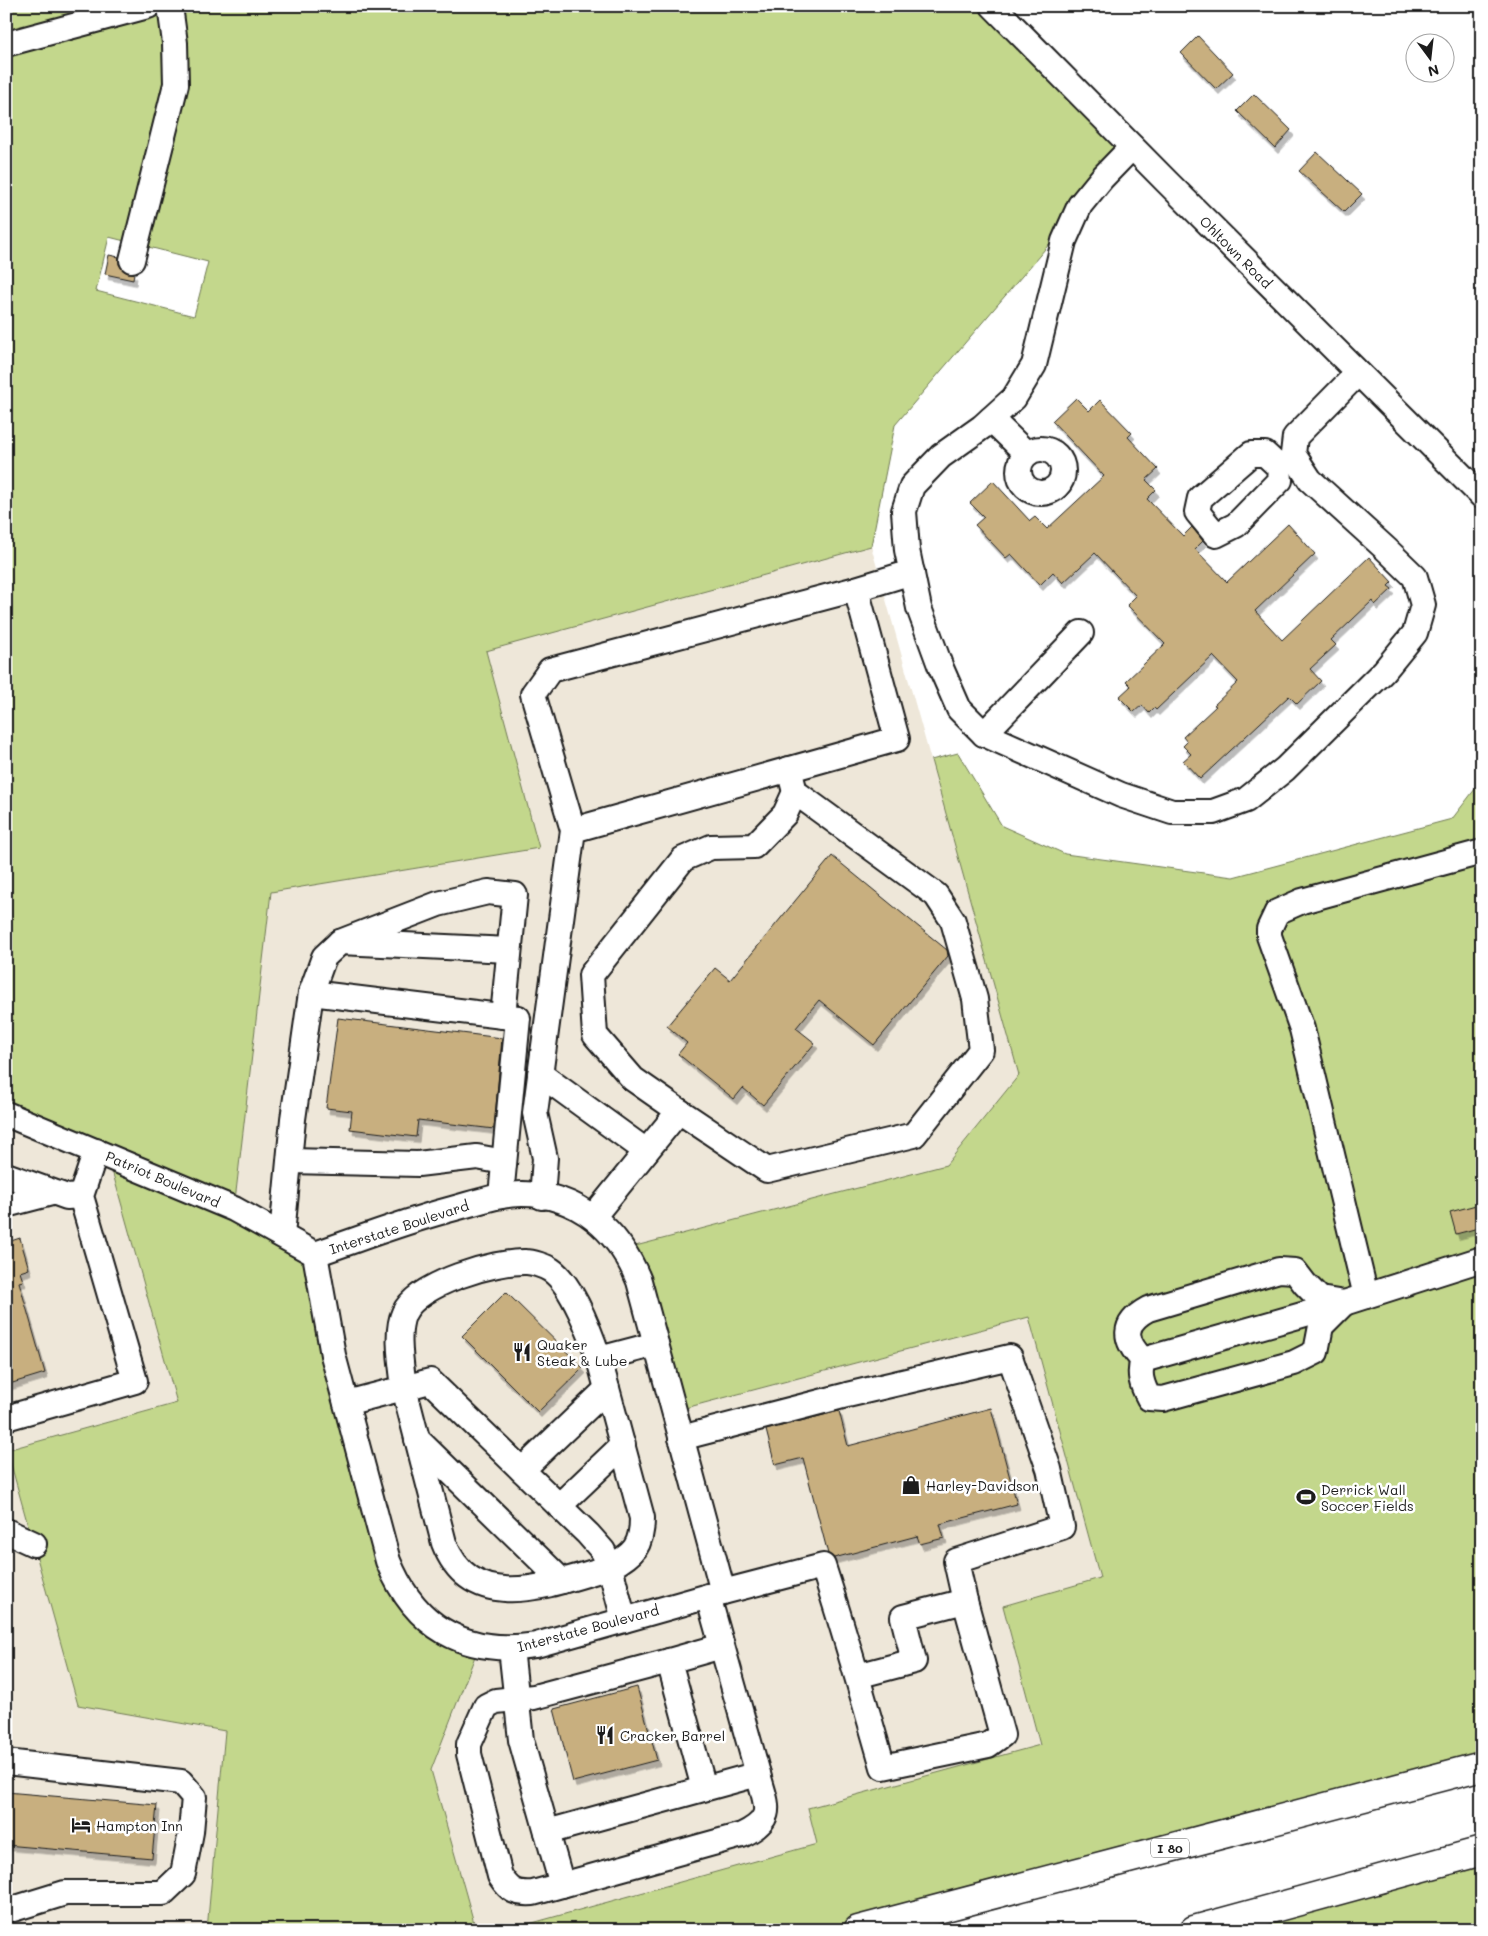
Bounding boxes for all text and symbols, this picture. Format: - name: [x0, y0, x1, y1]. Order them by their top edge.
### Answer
- north arrow: [1406, 32, 1456, 82]
- text: N: [1426, 60, 1441, 82]
- street label: Ohltown Road: [1196, 212, 1276, 292]
- street label: Patriot Boulevard: [103, 1146, 223, 1212]
- street label: Interstate Boulevard: [327, 1195, 471, 1259]
- place label: Quaker Steak & Lube: [537, 1335, 628, 1370]
- restaurant icon: Quaker Steak & Lube: [511, 1341, 533, 1363]
- shop icon: Harley-Davidson: [900, 1474, 922, 1496]
- place label: Harley-Davidson: [926, 1476, 1039, 1495]
- place label: Derrick Wall Soccer Fields: [1321, 1480, 1414, 1515]
- sports icon: Derrick Wall Soccer Fields: [1295, 1486, 1317, 1508]
- street label: Interstate Boulevard: [515, 1600, 661, 1656]
- restaurant icon: Cracker Barrel: [594, 1724, 616, 1746]
- place label: Cracker Barrel: [620, 1726, 725, 1745]
- hotel icon: Hampton Inn: [70, 1814, 92, 1836]
- place label: Hampton Inn: [96, 1816, 183, 1835]
- road number: I 80: [1151, 1839, 1189, 1858]

